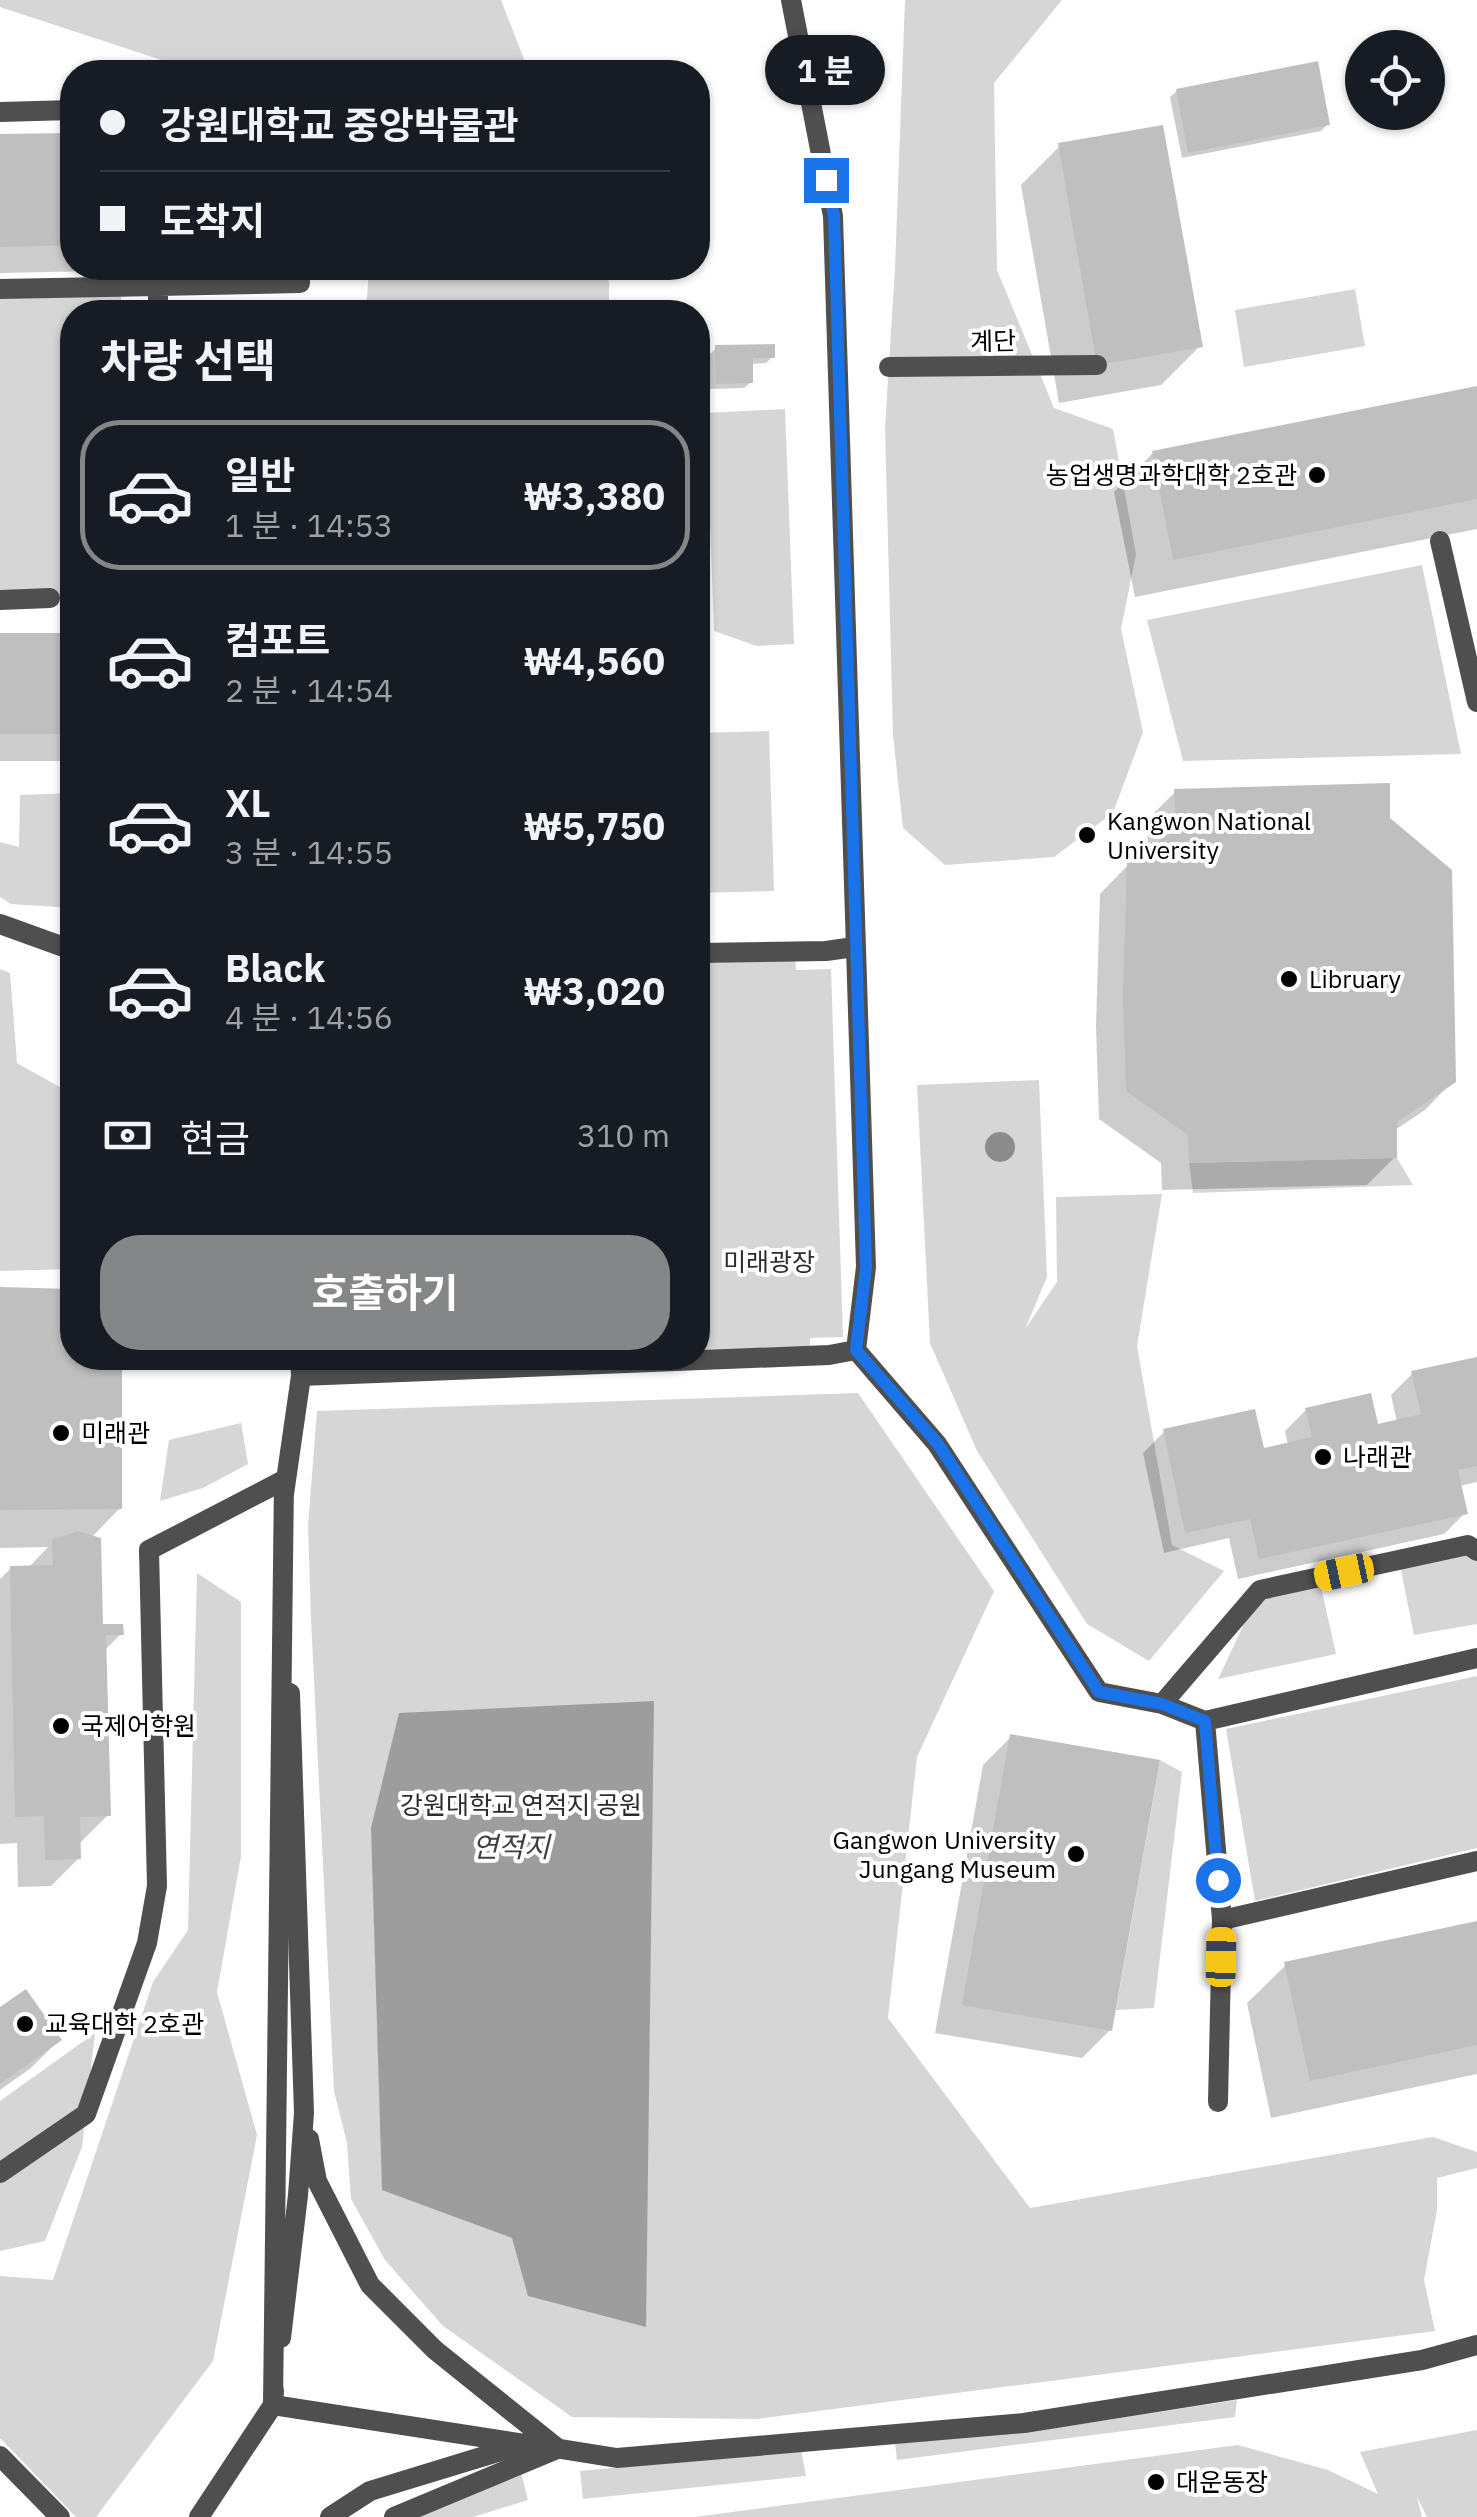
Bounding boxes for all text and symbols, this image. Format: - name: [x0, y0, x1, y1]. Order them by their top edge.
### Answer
- map controls: [1345, 30, 1445, 130]
- button: locate: [1345, 30, 1445, 130]
- callout: 1 분: [766, 35, 886, 105]
- text: 1 분: [797, 49, 853, 91]
- text: 강원대학교 중앙박물관: [160, 100, 519, 149]
- route end: [804, 158, 849, 203]
- text: 도착지: [160, 196, 265, 245]
- street label: 계단: [970, 324, 1016, 357]
- text: 차량 선택: [100, 331, 276, 389]
- icon: car: [105, 450, 195, 540]
- text: 일반: [225, 450, 295, 499]
- place label: 농업생명과학대학 2호관: [1046, 458, 1297, 491]
- marker: 농업생명과학대학 2호관: [1306, 464, 1328, 486]
- text: ₩3,380: [523, 471, 665, 520]
- text: 1 분 · 14:53: [225, 504, 393, 546]
- icon: car: [105, 615, 195, 705]
- text: 컴포트: [225, 615, 330, 664]
- text: ₩4,560: [523, 636, 665, 685]
- text: 2 분 · 14:54: [225, 669, 393, 711]
- text: XL: [225, 778, 271, 827]
- icon: car: [105, 780, 195, 870]
- text: ₩5,750: [523, 801, 665, 850]
- place label: Kangwon National University: [1107, 804, 1311, 866]
- marker: Kangwon National University: [1076, 824, 1098, 846]
- text: 3 분 · 14:55: [225, 831, 393, 873]
- text: Black: [225, 943, 325, 992]
- icon: car: [105, 945, 195, 1035]
- place label: Libruary: [1309, 962, 1401, 995]
- text: ₩3,020: [523, 966, 665, 1015]
- marker: Libruary: [1278, 968, 1300, 990]
- text: 4 분 · 14:56: [225, 996, 393, 1038]
- icon: cash: [100, 1108, 155, 1163]
- text: 현금: [180, 1113, 250, 1162]
- text: 310 m: [577, 1114, 670, 1156]
- button: 호출하기: [100, 1235, 670, 1350]
- park label: 미래광장: [723, 1245, 815, 1278]
- place label: 미래관: [81, 1416, 150, 1449]
- marker: 미래관: [50, 1422, 72, 1444]
- place label: 나래관: [1343, 1440, 1412, 1473]
- marker: 나래관: [1312, 1446, 1334, 1468]
- car: [1312, 1551, 1376, 1593]
- place label: 국제어학원: [81, 1709, 196, 1742]
- marker: 국제어학원: [50, 1715, 72, 1737]
- park label: 강원대학교 연적지 공원: [400, 1788, 642, 1821]
- place label: Gangwon University Jungang Museum: [833, 1823, 1057, 1885]
- water label: 연적지: [472, 1828, 552, 1865]
- marker: Gangwon University Jungang Museum: [1065, 1843, 1087, 1865]
- route start: [1196, 1858, 1241, 1903]
- car: [1205, 1927, 1237, 1987]
- place label: 교육대학 2호관: [45, 2007, 204, 2040]
- marker: 교육대학 2호관: [14, 2013, 36, 2035]
- place label: 대운동장: [1176, 2465, 1268, 2498]
- marker: 대운동장: [1145, 2471, 1167, 2493]

